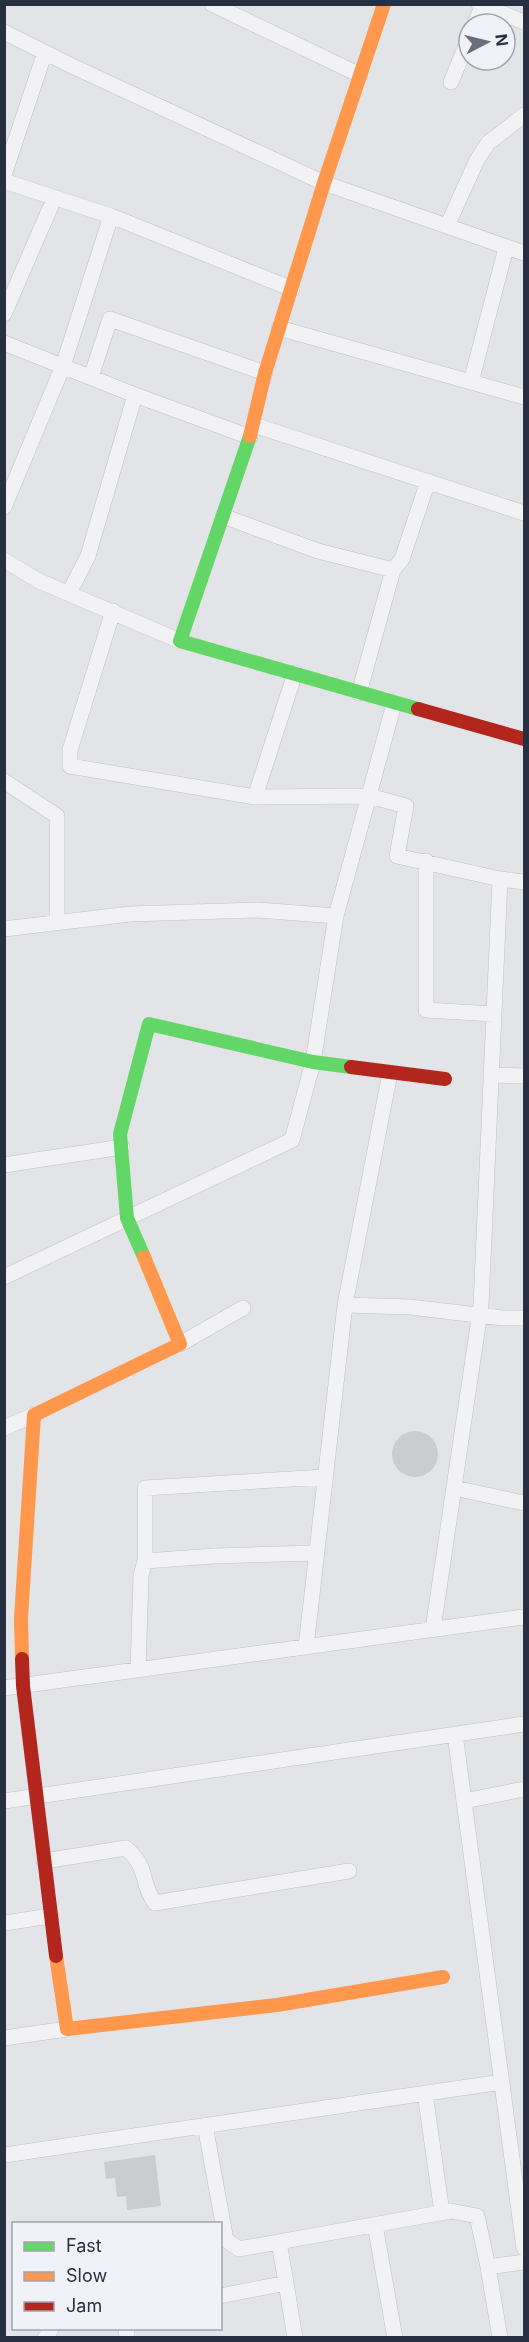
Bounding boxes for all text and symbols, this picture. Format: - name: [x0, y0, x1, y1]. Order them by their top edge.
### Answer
- north arrow: [457, 12, 517, 72]
- text: N: [491, 33, 513, 47]
- legend: [12, 2222, 222, 2330]
- text: Fast: [66, 2235, 102, 2256]
- text: Slow: [66, 2265, 107, 2286]
- text: Jam: [66, 2295, 102, 2316]

